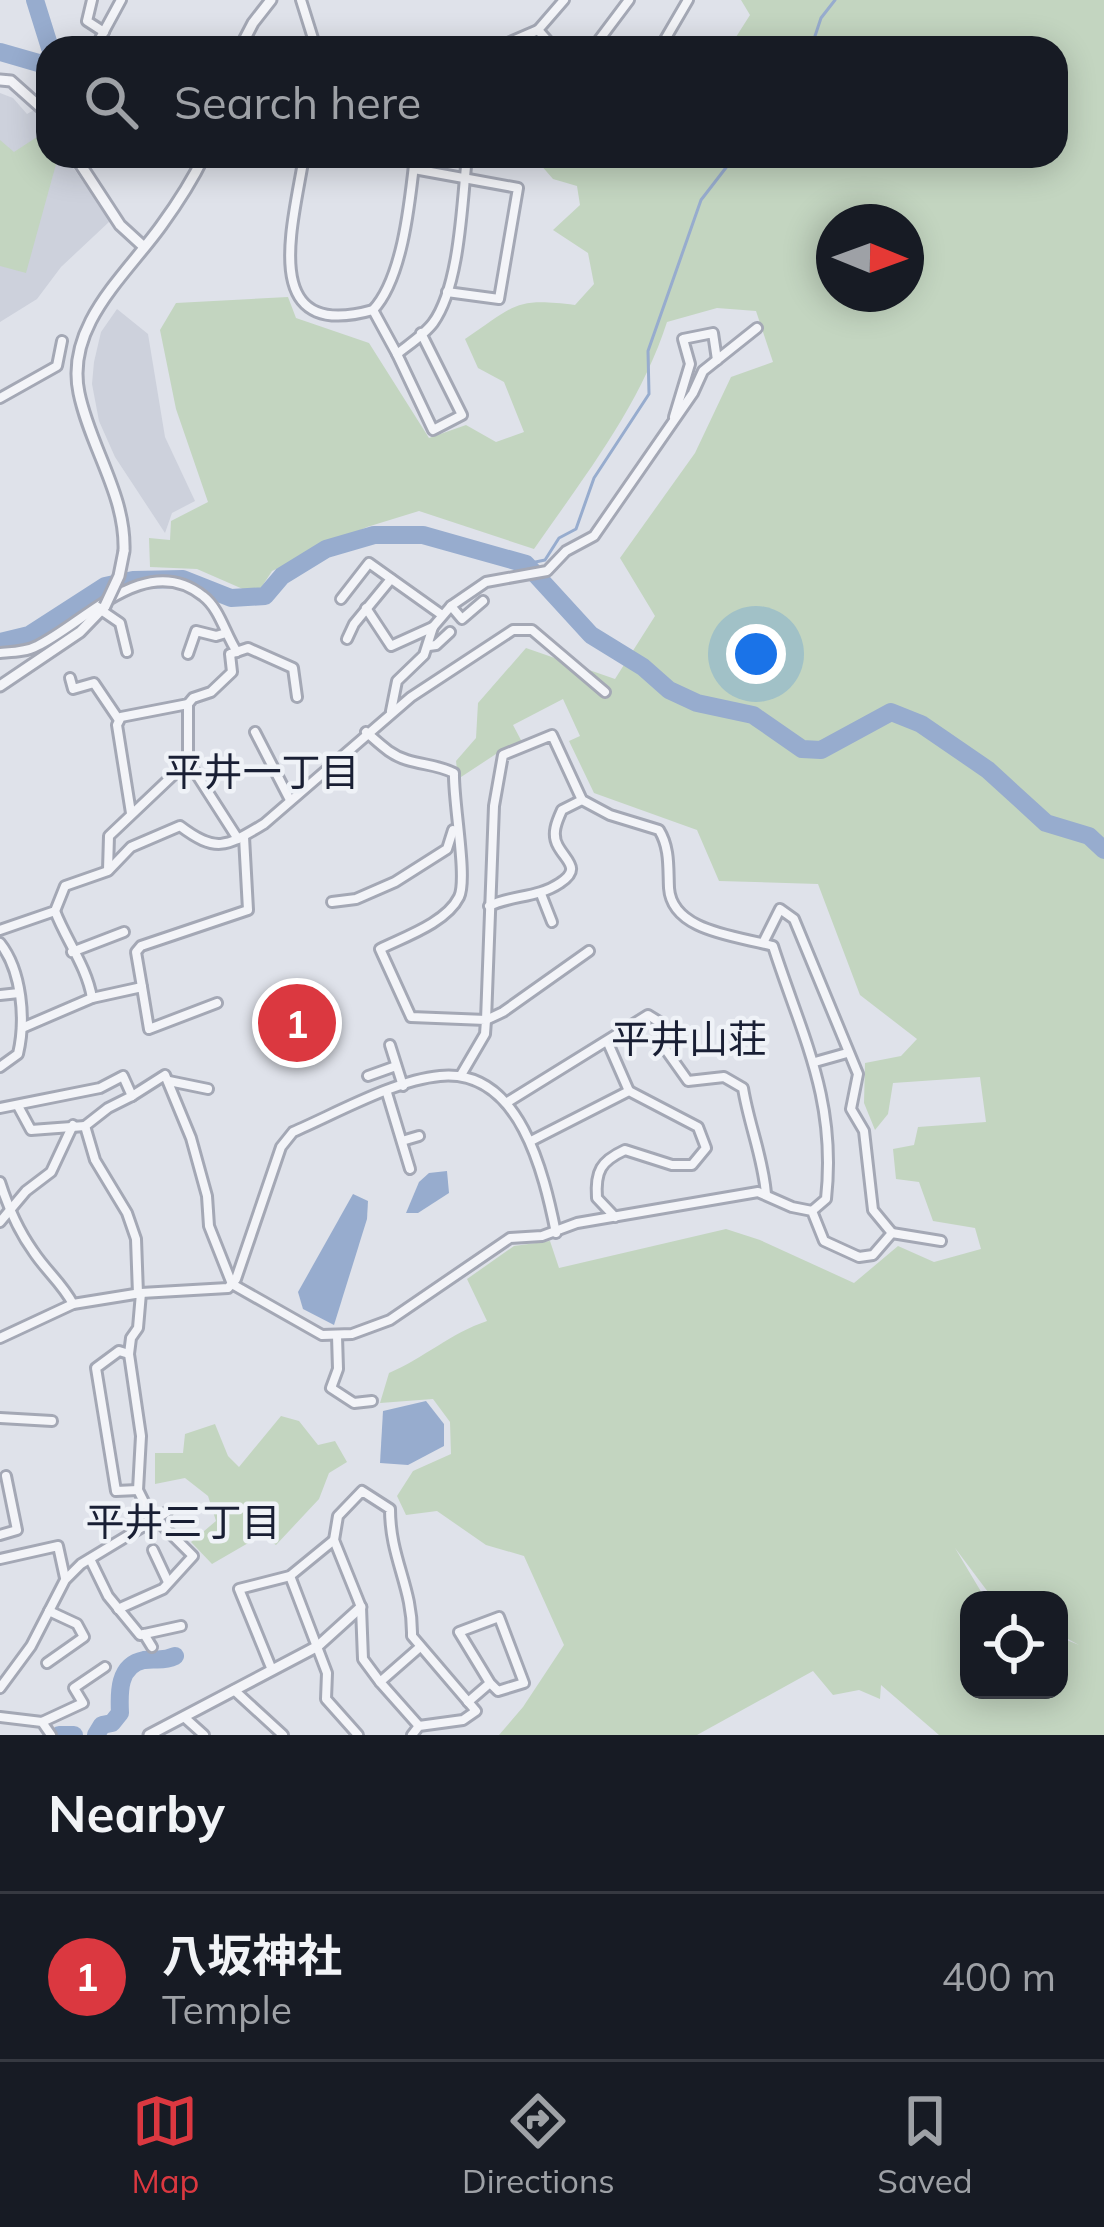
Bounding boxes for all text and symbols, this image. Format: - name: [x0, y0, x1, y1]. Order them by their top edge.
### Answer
- search box: [36, 36, 1068, 168]
- icon: search: [78, 69, 144, 135]
- text: Search here: [174, 74, 421, 130]
- north arrow: [816, 204, 924, 312]
- your location: [726, 624, 786, 684]
- district label: 平井一丁目: [164, 747, 360, 796]
- pin: 1: [258, 978, 336, 1068]
- district label: 平井山荘: [611, 1014, 767, 1063]
- district label: 平井三丁目: [85, 1497, 281, 1546]
- map controls: [960, 1591, 1068, 1699]
- button: locate: [960, 1591, 1068, 1699]
- text: Nearby: [48, 1781, 225, 1845]
- text: 八坂神社: [162, 1927, 342, 1983]
- text: 1: [75, 1952, 99, 2001]
- text: 400 m: [941, 1952, 1056, 2001]
- text: Temple: [162, 1985, 292, 2034]
- tab: Map: [131, 2088, 199, 2201]
- tab: Directions: [462, 2088, 615, 2201]
- tab: Saved: [877, 2088, 973, 2201]

